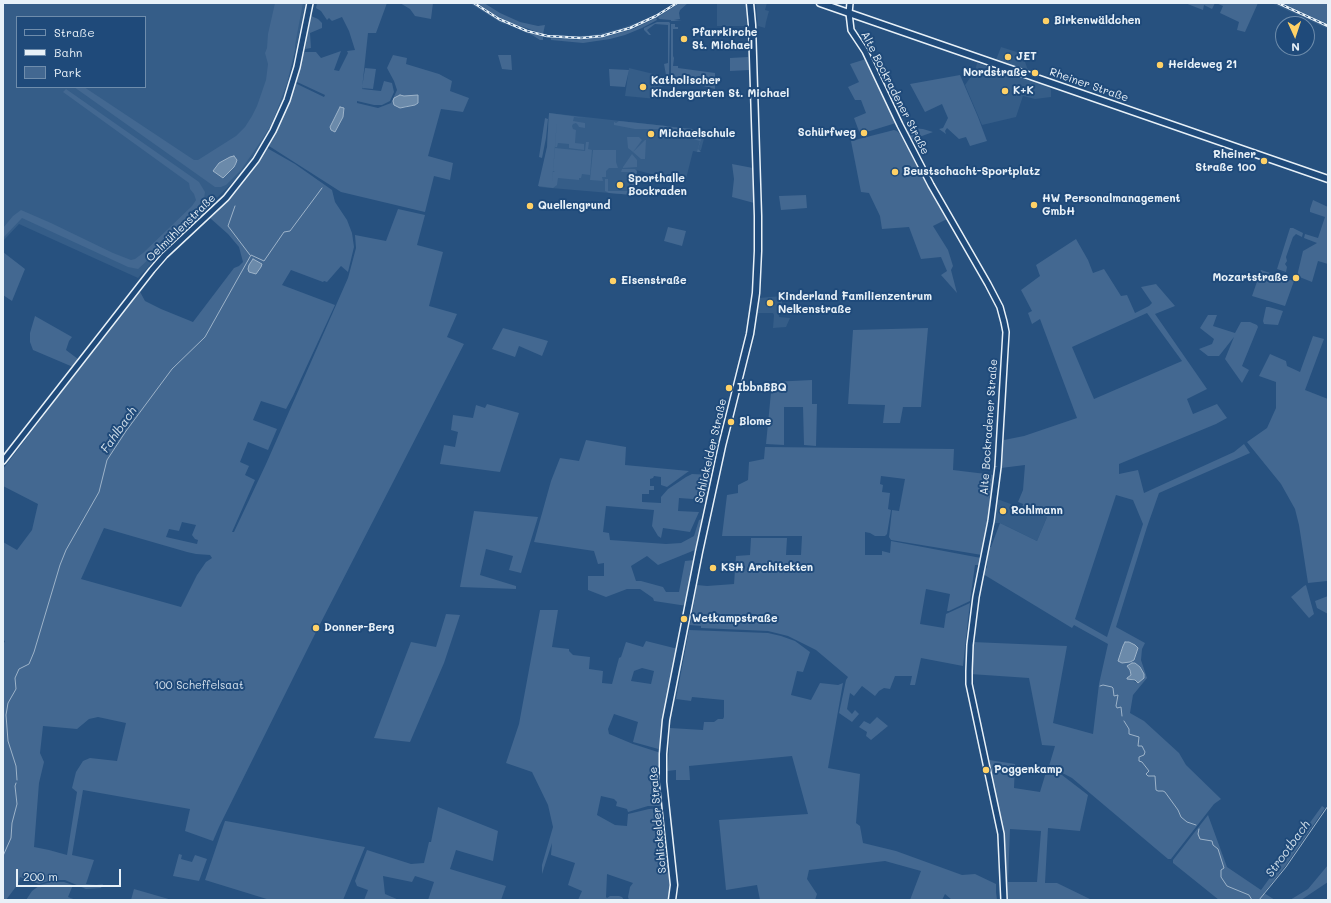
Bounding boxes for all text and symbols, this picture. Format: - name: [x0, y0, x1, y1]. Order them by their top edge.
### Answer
- place label: Birkenwäldchen: [1054, 14, 1141, 28]
- legend: [16, 16, 146, 88]
- marker: Birkenwäldchen: [1041, 16, 1051, 26]
- north arrow: [1275, 16, 1315, 56]
- text: Straße: [54, 24, 95, 40]
- place label: Pfarrkirche St. Michael: [692, 26, 757, 52]
- street label: Alte Bockradener Straße: [858, 29, 932, 157]
- marker: Pfarrkirche St. Michael: [679, 34, 689, 44]
- text: N: [1291, 40, 1300, 55]
- text: Bahn: [54, 44, 82, 60]
- place label: JET: [1016, 50, 1037, 64]
- marker: JET: [1003, 52, 1013, 62]
- place label: Heideweg 21: [1168, 58, 1237, 72]
- marker: Heideweg 21: [1155, 60, 1165, 70]
- text: Park: [54, 64, 81, 80]
- street label: Rheiner Straße: [1048, 65, 1130, 105]
- place label: Nordstraße: [963, 66, 1027, 80]
- marker: Nordstraße: [1030, 68, 1040, 78]
- place label: Katholischer Kindergarten St. Michael: [651, 74, 789, 100]
- marker: Katholischer Kindergarten St. Michael: [638, 82, 648, 92]
- place label: K+K: [1013, 84, 1034, 98]
- marker: K+K: [1000, 86, 1010, 96]
- place label: Schürfweg: [798, 126, 856, 140]
- place label: Michaelschule: [659, 127, 735, 141]
- marker: Schürfweg: [859, 128, 869, 138]
- marker: Michaelschule: [646, 129, 656, 139]
- place label: Rheiner Straße 100: [1195, 148, 1256, 174]
- marker: Rheiner Straße 100: [1259, 156, 1269, 166]
- place label: Beustschacht-Sportplatz: [903, 165, 1040, 179]
- marker: Beustschacht-Sportplatz: [890, 167, 900, 177]
- place label: Sporthalle Bockraden: [628, 172, 687, 198]
- marker: Sporthalle Bockraden: [615, 180, 625, 190]
- street label: Oelmühlenstraße: [144, 192, 218, 264]
- place label: HW Personalmanagement GmbH: [1042, 192, 1180, 218]
- place label: Quellengrund: [538, 199, 610, 213]
- marker: HW Personalmanagement GmbH: [1029, 200, 1039, 210]
- marker: Quellengrund: [525, 201, 535, 211]
- place label: Mozartstraße: [1212, 271, 1288, 285]
- marker: Mozartstraße: [1291, 273, 1301, 283]
- place label: Eisenstraße: [621, 274, 687, 288]
- marker: Eisenstraße: [608, 276, 618, 286]
- place label: Kinderland Familienzentrum Nelkenstraße: [778, 290, 932, 316]
- marker: Kinderland Familienzentrum Nelkenstraße: [765, 298, 775, 308]
- street label: Alte Bockradener Straße: [978, 358, 1000, 496]
- place label: IbbnBBQ: [737, 381, 787, 395]
- marker: IbbnBBQ: [724, 383, 734, 393]
- street label: Schlickelder Straße: [693, 397, 729, 505]
- water label: Fahlbach: [98, 404, 140, 456]
- place label: Blome: [739, 415, 771, 429]
- marker: Blome: [726, 417, 736, 427]
- place label: Rohlmann: [1011, 504, 1063, 518]
- marker: Rohlmann: [998, 506, 1008, 516]
- place label: KSH Architekten: [721, 561, 813, 575]
- marker: KSH Architekten: [708, 563, 718, 573]
- place label: Wetkampstraße: [692, 612, 778, 626]
- marker: Wetkampstraße: [679, 614, 689, 624]
- place label: Donner-Berg: [324, 621, 394, 635]
- marker: Donner-Berg: [311, 623, 321, 633]
- park label: 100 Scheffelsaat: [154, 679, 244, 693]
- place label: Poggenkamp: [994, 763, 1063, 777]
- marker: Poggenkamp: [981, 765, 991, 775]
- street label: Schlickelder Straße: [647, 766, 669, 874]
- water label: Strootbach: [1263, 818, 1313, 880]
- scale bar: [18, 861, 123, 887]
- text: 200 m: [23, 868, 58, 884]

